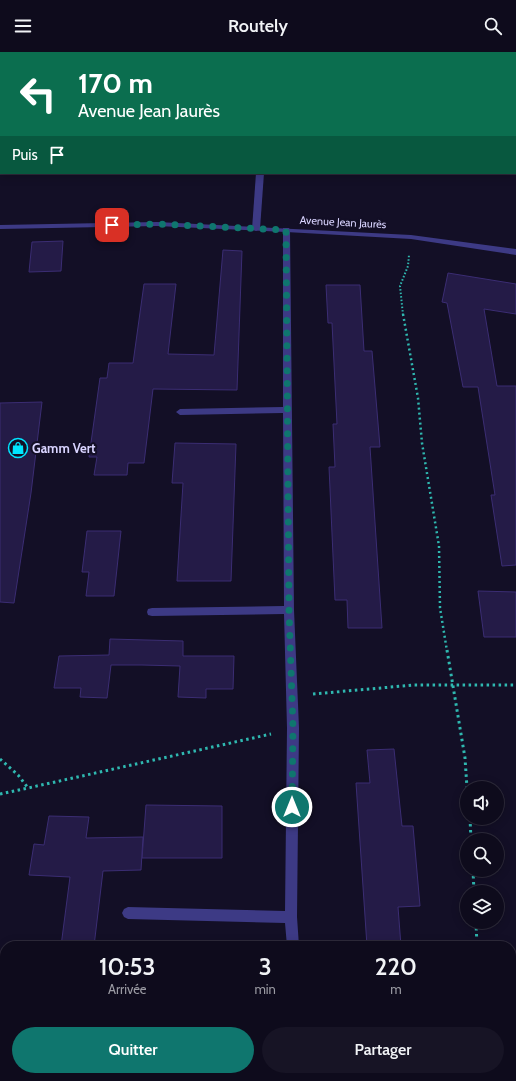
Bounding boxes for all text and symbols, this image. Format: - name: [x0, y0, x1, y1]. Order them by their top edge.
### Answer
- icon: menu: [12, 15, 34, 37]
- text: Routely: [228, 15, 288, 37]
- icon: search: [482, 15, 504, 37]
- text: 170 m: [78, 66, 153, 100]
- icon: left: [12, 68, 64, 120]
- text: Avenue Jean Jaurès: [78, 100, 220, 122]
- icon: arrive: [46, 144, 68, 166]
- text: Puis: [12, 146, 38, 164]
- pin: [95, 208, 129, 242]
- street label: Avenue Jean Jaurès: [299, 213, 387, 231]
- icon: arrive: [101, 214, 123, 236]
- shop icon: Gamm Vert: [7, 437, 29, 459]
- place label: Gamm Vert: [32, 440, 96, 456]
- map controls: [460, 781, 504, 929]
- button: sound: [460, 781, 504, 825]
- position arrow: [271, 786, 313, 828]
- button: search: [460, 833, 504, 877]
- button: layers: [460, 885, 504, 929]
- text: 10:53: [99, 952, 155, 981]
- text: 3: [259, 952, 272, 981]
- text: 220: [375, 952, 417, 981]
- text: Arrivée: [108, 981, 146, 997]
- text: min: [254, 981, 276, 997]
- text: m: [390, 981, 402, 997]
- button: Quitter: [12, 1027, 254, 1073]
- button: Partager: [262, 1027, 504, 1073]

